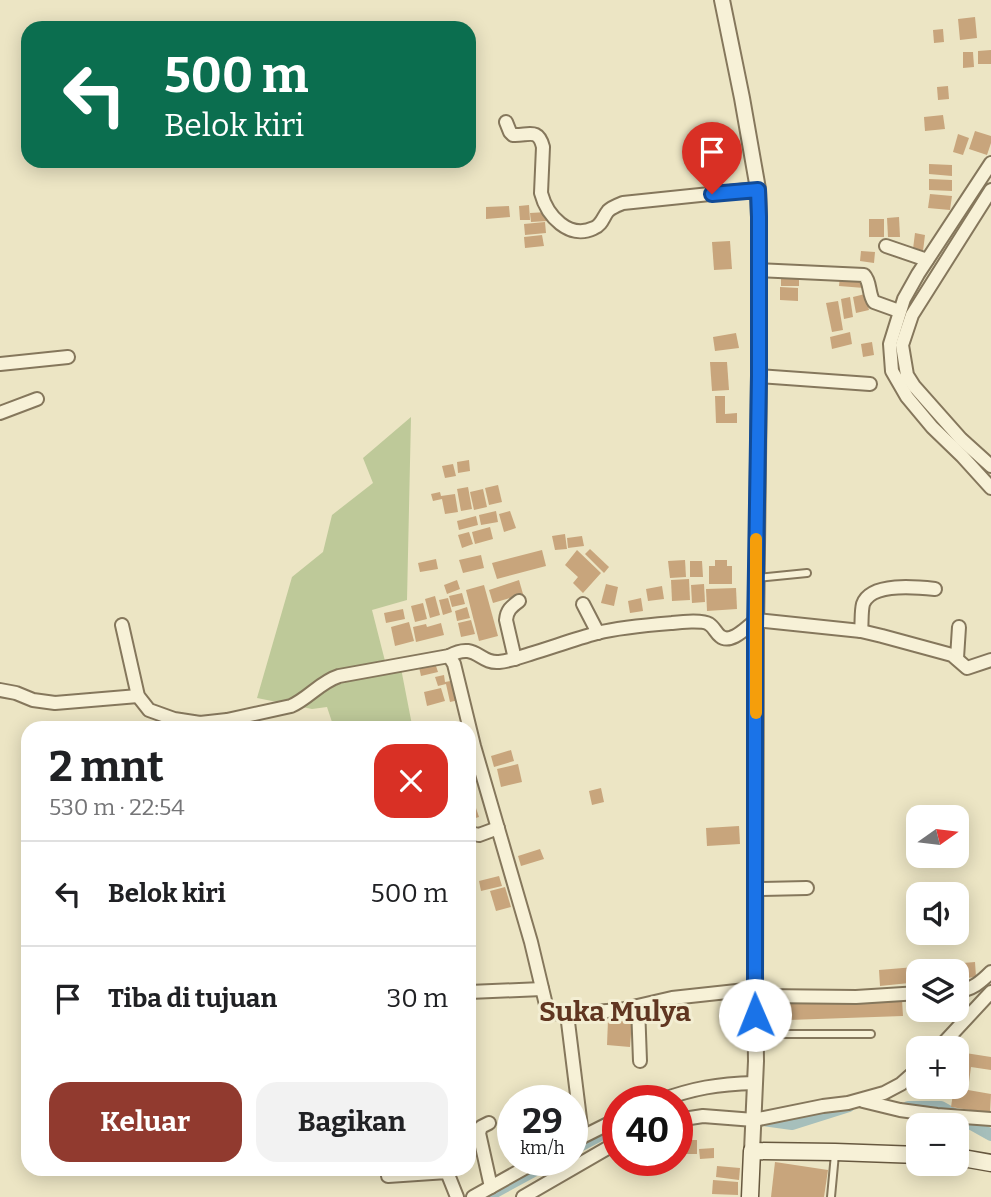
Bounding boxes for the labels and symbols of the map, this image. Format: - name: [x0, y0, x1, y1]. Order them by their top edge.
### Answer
- pin: [682, 122, 742, 194]
- north arrow: [906, 805, 970, 868]
- position arrow: [718, 978, 792, 1052]
- district label: Suka Mulya: [539, 995, 691, 1028]
- speed limit sign: 40: [602, 1085, 693, 1176]

